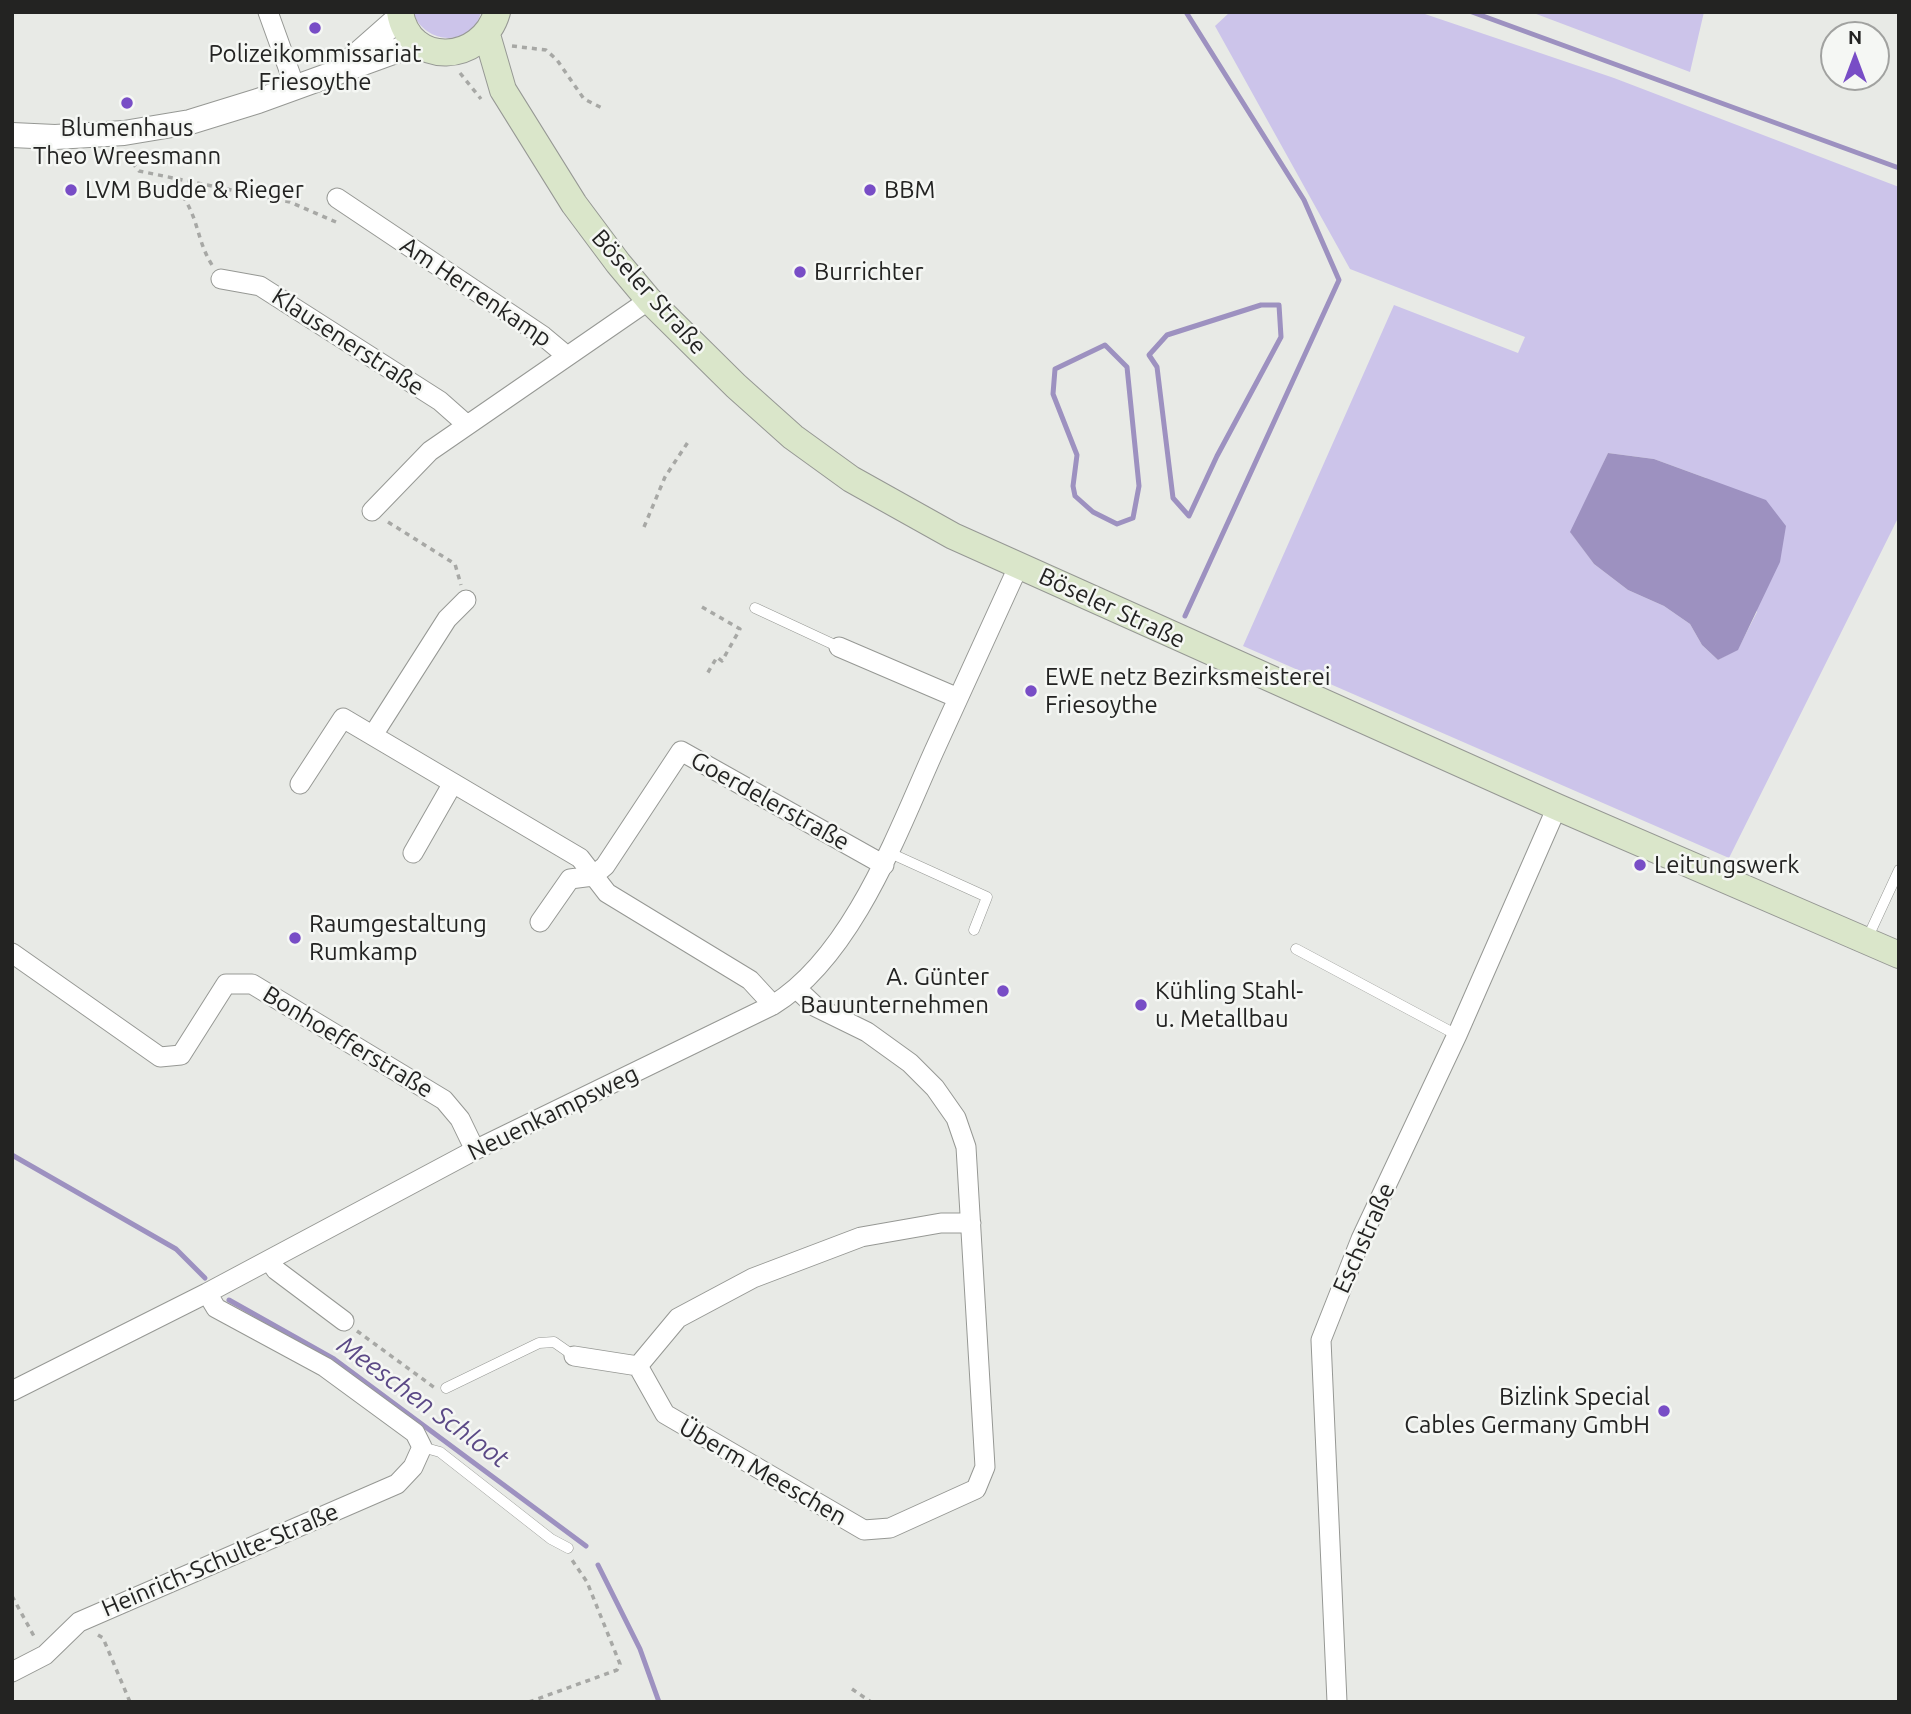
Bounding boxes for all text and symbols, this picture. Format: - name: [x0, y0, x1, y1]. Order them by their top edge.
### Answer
- marker: Polizeikommissariat Friesoythe: [307, 20, 323, 36]
- north arrow: [1820, 21, 1890, 91]
- text: N: [1848, 26, 1862, 48]
- place label: Polizeikommissariat Friesoythe: [209, 40, 421, 96]
- marker: Blumenhaus Theo Wreesmann: [119, 95, 135, 111]
- place label: Blumenhaus Theo Wreesmann: [33, 114, 221, 170]
- place label: LVM Budde & Rieger: [85, 176, 304, 204]
- place label: BBM: [884, 176, 935, 204]
- marker: LVM Budde & Rieger: [63, 182, 79, 198]
- marker: BBM: [862, 182, 878, 198]
- street label: Böseler Straße: [585, 224, 713, 360]
- street label: Am Herrenkamp: [395, 231, 557, 353]
- place label: Burrichter: [814, 258, 924, 286]
- marker: Burrichter: [792, 264, 808, 280]
- street label: Klausenerstraße: [266, 282, 430, 402]
- street label: Böseler Straße: [1034, 562, 1190, 654]
- place label: EWE netz Bezirksmeisterei Friesoythe: [1045, 663, 1331, 719]
- marker: EWE netz Bezirksmeisterei Friesoythe: [1023, 683, 1039, 699]
- street label: Goerdelerstraße: [686, 745, 854, 857]
- place label: Leitungswerk: [1654, 851, 1799, 879]
- marker: Leitungswerk: [1632, 857, 1648, 873]
- place label: Raumgestaltung Rumkamp: [309, 910, 487, 966]
- marker: Raumgestaltung Rumkamp: [287, 930, 303, 946]
- place label: A. Günter Bauunternehmen: [800, 963, 989, 1019]
- place label: Kühling Stahl- u. Metallbau: [1155, 977, 1303, 1033]
- street label: Bonhoefferstraße: [258, 980, 438, 1104]
- marker: A. Günter Bauunternehmen: [995, 983, 1011, 999]
- marker: Kühling Stahl- u. Metallbau: [1133, 997, 1149, 1013]
- street label: Neuenkampsweg: [463, 1059, 643, 1167]
- street label: Eschstraße: [1327, 1178, 1401, 1298]
- water label: Meeschen Schloot: [331, 1329, 515, 1475]
- place label: Bizlink Special Cables Germany GmbH: [1404, 1383, 1650, 1439]
- marker: Bizlink Special Cables Germany GmbH: [1656, 1403, 1672, 1419]
- street label: Überm Meeschen: [674, 1412, 852, 1532]
- street label: Heinrich-Schulte-Straße: [97, 1497, 343, 1623]

